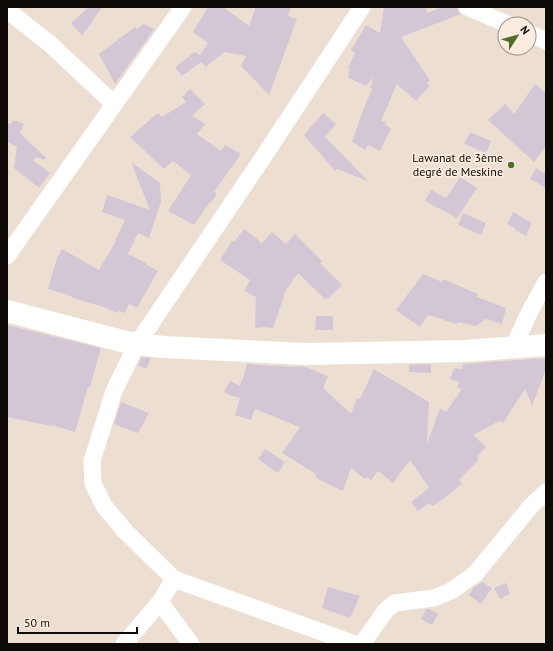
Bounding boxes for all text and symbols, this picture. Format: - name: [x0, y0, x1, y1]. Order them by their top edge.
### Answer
- north arrow: [497, 16, 537, 56]
- text: N: [517, 23, 533, 37]
- place label: Lawanat de 3ème degré de Meskine: [412, 150, 503, 179]
- marker: Lawanat de 3ème degré de Meskine: [506, 160, 516, 170]
- scale bar: [18, 609, 137, 635]
- text: 50 m: [24, 615, 50, 630]

